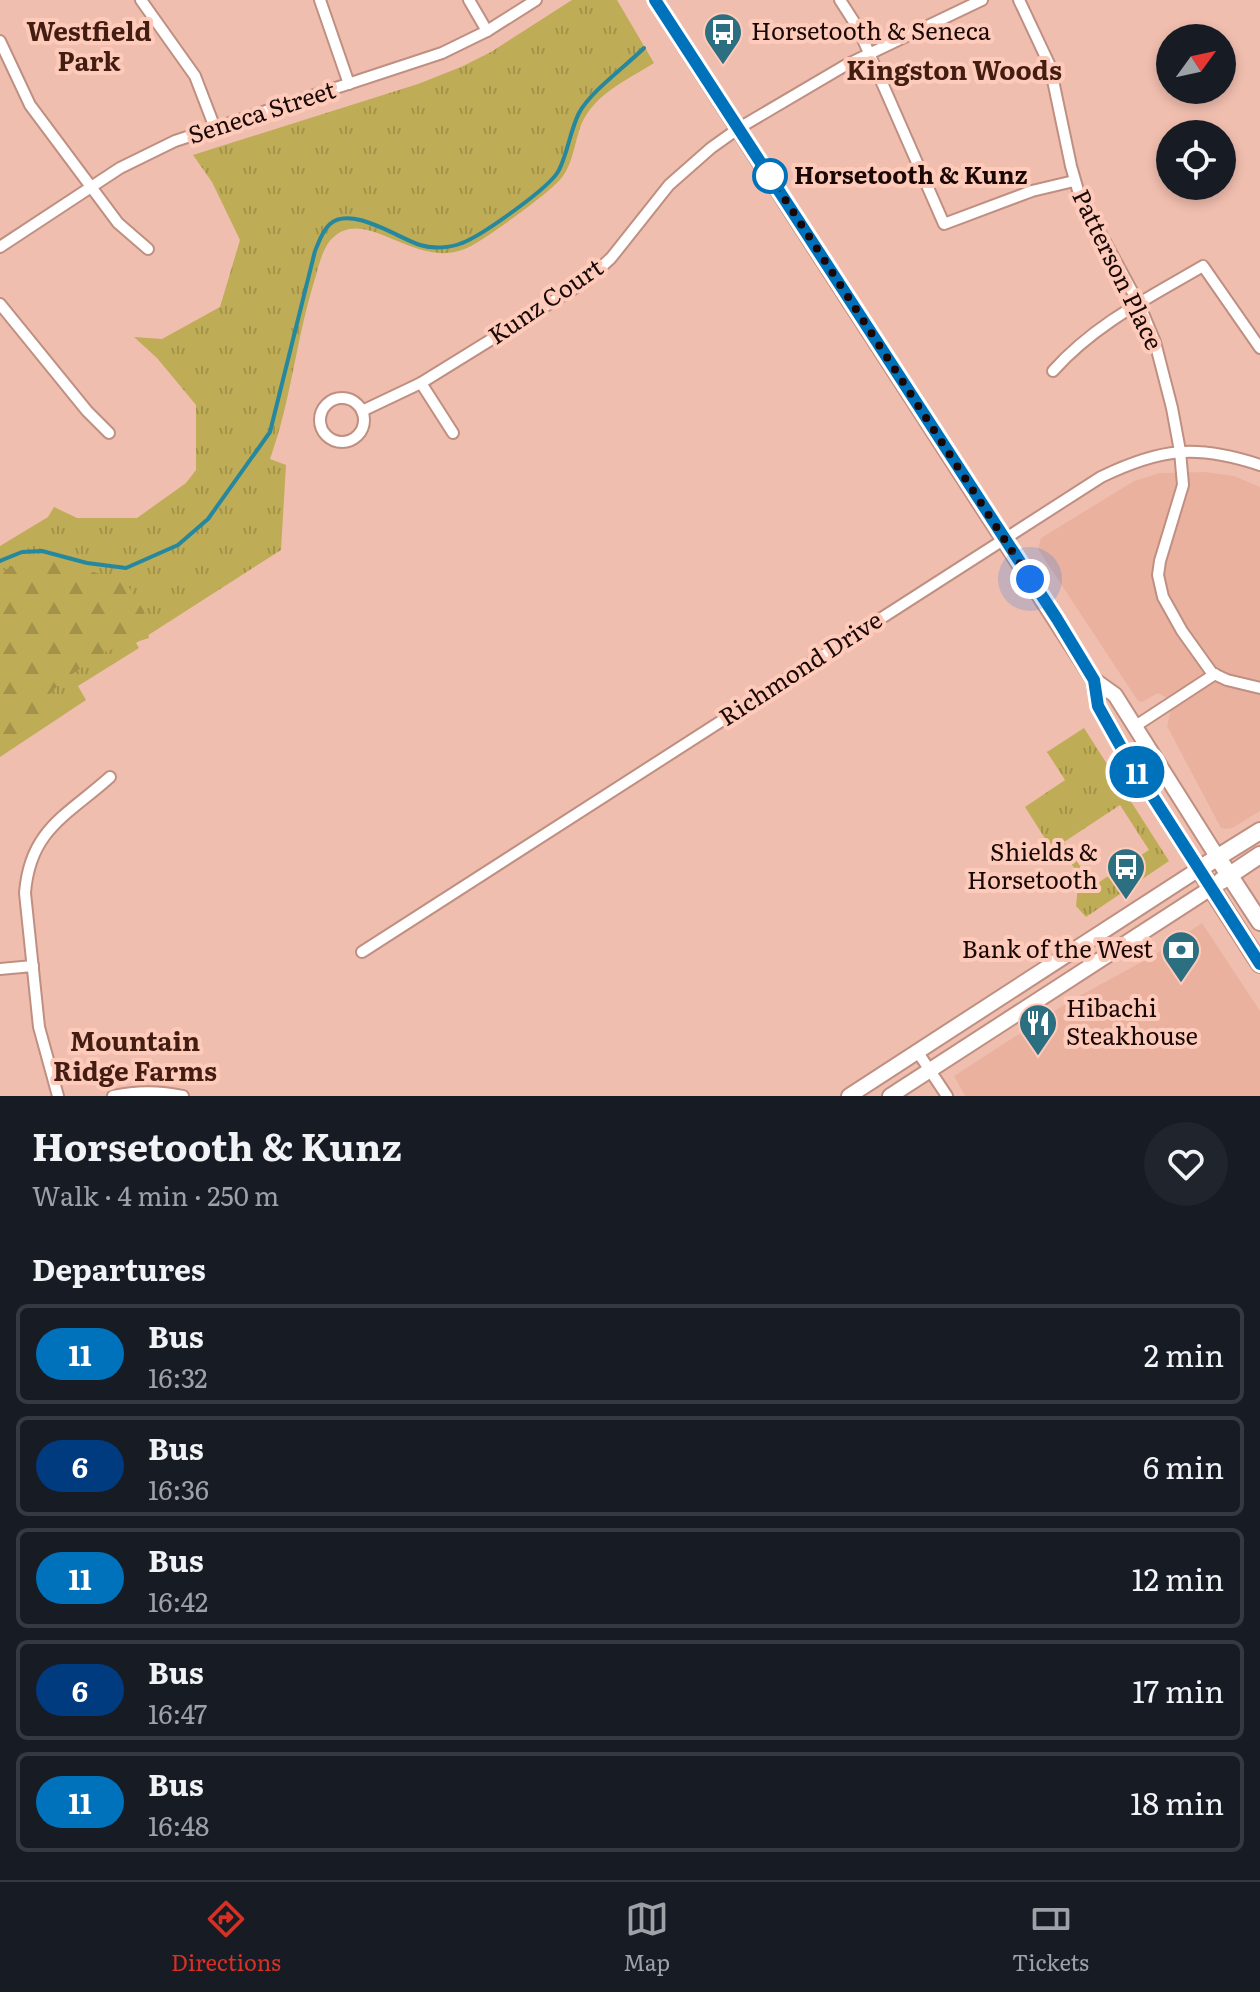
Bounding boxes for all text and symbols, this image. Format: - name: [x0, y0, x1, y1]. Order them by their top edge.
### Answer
- district label: Westfield Park: [26, 10, 152, 79]
- bus stop icon: Horsetooth & Seneca: [702, 11, 744, 66]
- place label: Horsetooth & Seneca: [751, 12, 991, 47]
- north arrow: [1156, 24, 1236, 104]
- map controls: [1156, 24, 1236, 200]
- district label: Kingston Woods: [846, 49, 1062, 88]
- street label: Seneca Street: [183, 70, 340, 151]
- button: locate: [1156, 120, 1236, 200]
- place label: Horsetooth & Kunz: [794, 156, 1028, 191]
- marker: Horsetooth & Kunz: [753, 159, 787, 193]
- street label: Patterson Place: [1065, 183, 1173, 355]
- street label: Kunz Court: [480, 248, 609, 351]
- your location: [1010, 559, 1050, 599]
- street label: Richmond Drive: [711, 601, 888, 733]
- line badge: 11: [1101, 746, 1173, 798]
- text: 11: [1125, 751, 1149, 793]
- place label: Shields & Horsetooth: [967, 833, 1098, 896]
- bus stop icon: Shields & Horsetooth: [1105, 846, 1147, 901]
- bank icon: Bank of the West: [1160, 929, 1202, 984]
- place label: Bank of the West: [962, 930, 1153, 965]
- place label: Hibachi Steakhouse: [1066, 989, 1198, 1052]
- restaurant icon: Hibachi Steakhouse: [1017, 1002, 1059, 1057]
- district label: Mountain Ridge Farms: [53, 1020, 217, 1089]
- text: Horsetooth & Kunz: [32, 1116, 402, 1173]
- button: heart: [1144, 1122, 1228, 1206]
- text: Walk · 4 min · 250 m: [32, 1175, 279, 1214]
- text: Departures: [32, 1246, 206, 1290]
- text: Bus: [148, 1313, 204, 1357]
- text: 2 min: [1144, 1332, 1224, 1376]
- text: 11: [68, 1333, 92, 1375]
- text: 16:32: [148, 1357, 207, 1396]
- text: Bus: [148, 1425, 204, 1469]
- text: 6 min: [1143, 1444, 1224, 1488]
- text: 6: [72, 1445, 88, 1487]
- text: 16:36: [148, 1469, 209, 1508]
- text: Bus: [148, 1537, 204, 1581]
- text: 12 min: [1132, 1556, 1224, 1600]
- text: 11: [68, 1557, 92, 1599]
- text: 16:42: [148, 1581, 208, 1620]
- text: Bus: [148, 1649, 204, 1693]
- text: 17 min: [1133, 1668, 1224, 1712]
- text: 6: [72, 1669, 88, 1711]
- text: 16:47: [148, 1693, 207, 1732]
- text: Bus: [148, 1761, 204, 1805]
- text: 18 min: [1130, 1780, 1224, 1824]
- text: 11: [68, 1781, 92, 1823]
- text: 16:48: [148, 1805, 209, 1844]
- tab: Directions: [171, 1897, 281, 1978]
- tab: Map: [623, 1897, 670, 1978]
- tab: Tickets: [1012, 1897, 1089, 1978]

